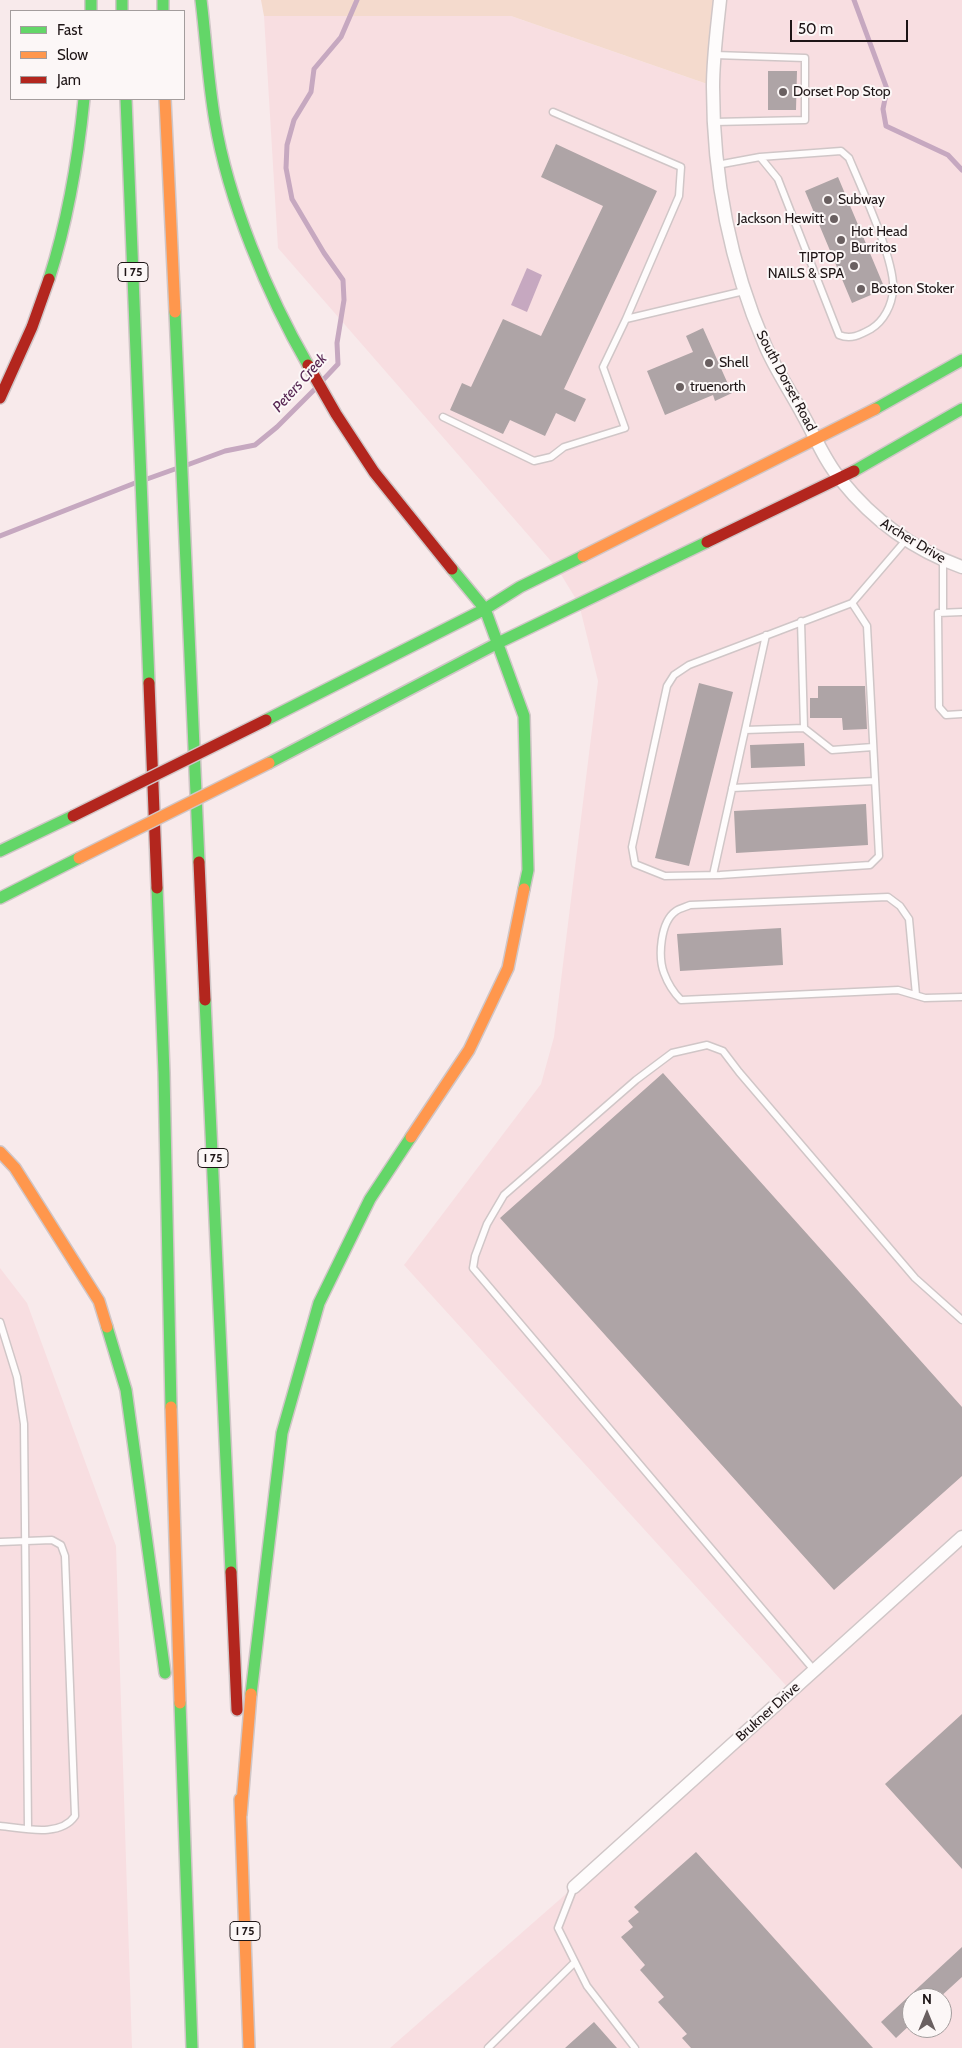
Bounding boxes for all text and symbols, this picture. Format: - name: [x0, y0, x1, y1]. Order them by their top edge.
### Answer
- legend: [10, 10, 185, 100]
- scale bar: [792, 10, 910, 42]
- text: 50 m: [798, 20, 833, 38]
- text: Fast: [57, 21, 82, 39]
- text: Slow: [57, 46, 88, 64]
- text: Jam: [57, 71, 81, 89]
- place label: Dorset Pop Stop: [793, 84, 891, 100]
- marker: Dorset Pop Stop: [777, 86, 789, 98]
- place label: Subway: [838, 192, 885, 208]
- marker: Subway: [822, 194, 834, 206]
- place label: Jackson Hewitt: [737, 211, 824, 227]
- marker: Jackson Hewitt: [828, 213, 840, 225]
- place label: Hot Head Burritos: [851, 224, 908, 256]
- marker: Hot Head Burritos: [835, 234, 847, 246]
- place label: TIPTOP NAILS & SPA: [768, 250, 844, 282]
- marker: TIPTOP NAILS & SPA: [848, 260, 860, 272]
- road number: I 75: [118, 262, 148, 282]
- place label: Boston Stoker: [871, 281, 954, 297]
- marker: Boston Stoker: [855, 283, 867, 295]
- street label: South Dorset Road: [752, 328, 820, 434]
- water label: Peters Creek: [269, 350, 331, 416]
- place label: Shell: [719, 355, 748, 371]
- marker: Shell: [703, 357, 715, 369]
- place label: truenorth: [690, 379, 746, 395]
- marker: truenorth: [674, 381, 686, 393]
- street label: Archer Drive: [877, 515, 949, 567]
- road number: I 75: [198, 1148, 228, 1168]
- street label: Brukner Drive: [733, 1679, 803, 1745]
- road number: I 75: [230, 1922, 260, 1940]
- north arrow: [902, 1988, 952, 2038]
- text: N: [922, 1990, 932, 2008]

